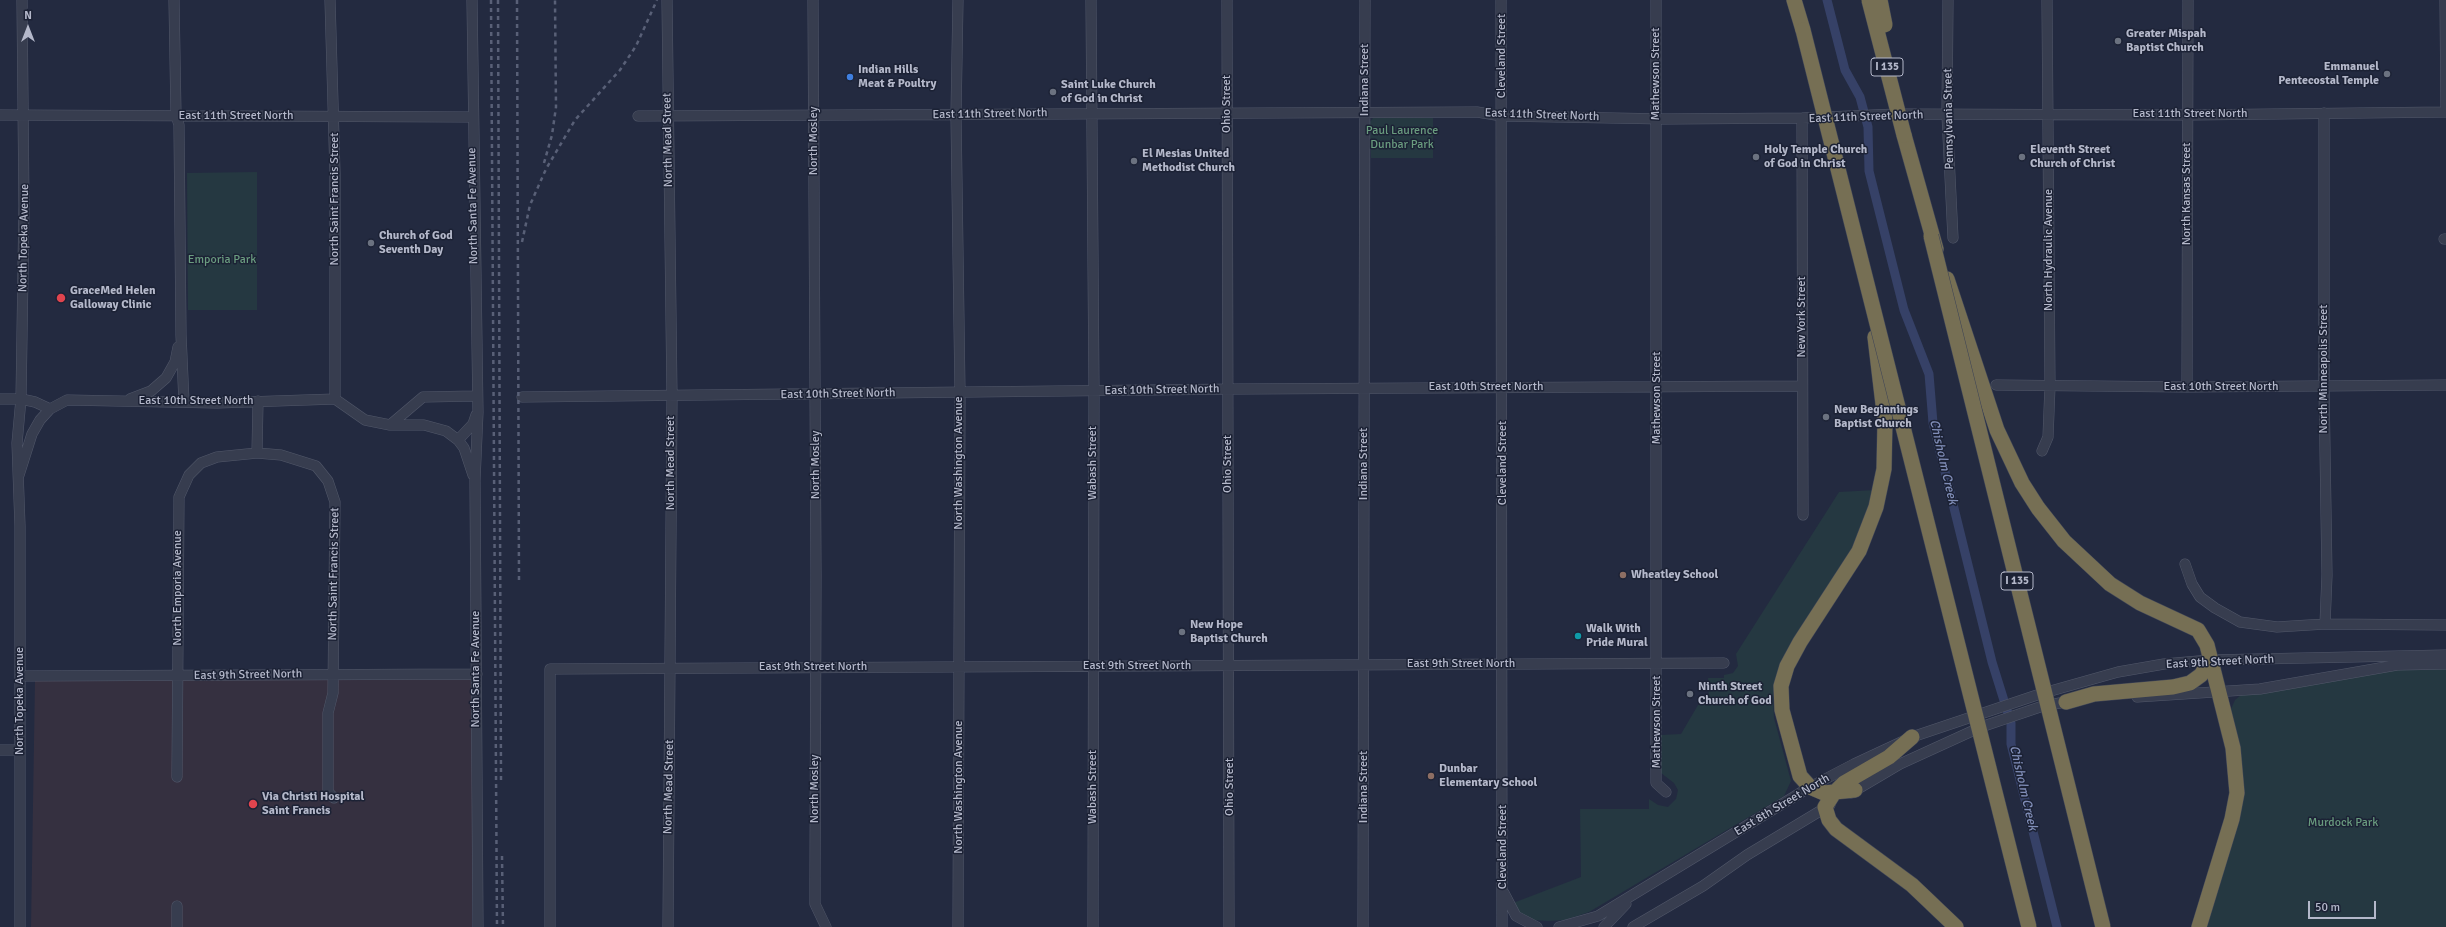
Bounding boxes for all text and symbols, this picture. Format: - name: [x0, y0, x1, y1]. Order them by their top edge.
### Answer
- north arrow: [8, 8, 48, 48]
- text: N: [24, 9, 32, 22]
- street label: Cleveland Street: [1495, 14, 1509, 98]
- place label: Greater Mispah Baptist Church: [2126, 27, 2206, 55]
- street label: Mathewson Street: [1649, 28, 1663, 120]
- marker: Greater Mispah Baptist Church: [2113, 36, 2123, 46]
- street label: Indiana Street: [1358, 44, 1372, 116]
- road number: I 135: [1871, 58, 1903, 76]
- place label: Emmanuel Pentecostal Temple: [2278, 60, 2379, 88]
- place label: Indian Hills Meat & Poultry: [858, 63, 937, 91]
- street label: Pennsylvania Street: [1941, 68, 1957, 170]
- marker: Emmanuel Pentecostal Temple: [2382, 69, 2392, 79]
- marker: Indian Hills Meat & Poultry: [845, 72, 855, 82]
- street label: Ohio Street: [1220, 75, 1234, 133]
- place label: Saint Luke Church of God in Christ: [1061, 78, 1156, 106]
- marker: Saint Luke Church of God in Christ: [1048, 87, 1058, 97]
- street label: North Mead Street: [660, 93, 676, 187]
- street label: East 11th Street North: [932, 106, 1048, 122]
- street label: East 11th Street North: [1484, 106, 1600, 124]
- street label: North Mosley: [807, 107, 821, 175]
- street label: East 11th Street North: [2133, 107, 2247, 121]
- street label: East 11th Street North: [1808, 108, 1924, 126]
- street label: East 11th Street North: [179, 109, 293, 123]
- park label: Paul Laurence Dunbar Park: [1366, 124, 1438, 152]
- street label: North Saint Francis Street: [328, 133, 342, 265]
- place label: Holy Temple Church of God in Christ: [1764, 143, 1867, 171]
- place label: Eleventh Street Church of Christ: [2030, 143, 2115, 171]
- street label: North Kansas Street: [2180, 143, 2194, 245]
- place label: El Mesias United Methodist Church: [1142, 147, 1235, 175]
- street label: North Santa Fe Avenue: [465, 148, 481, 264]
- marker: Holy Temple Church of God in Christ: [1751, 152, 1761, 162]
- marker: Eleventh Street Church of Christ: [2017, 152, 2027, 162]
- marker: El Mesias United Methodist Church: [1129, 156, 1139, 166]
- street label: North Topeka Avenue: [16, 184, 32, 292]
- street label: North Hydraulic Avenue: [2042, 189, 2056, 311]
- place label: Church of God Seventh Day: [379, 229, 453, 257]
- marker: Church of God Seventh Day: [366, 238, 376, 248]
- park label: Emporia Park: [188, 253, 256, 267]
- street label: New York Street: [1795, 276, 1809, 358]
- place label: GraceMed Helen Galloway Clinic: [70, 284, 156, 312]
- marker: GraceMed Helen Galloway Clinic: [55, 292, 67, 304]
- street label: North Minneapolis Street: [2317, 304, 2331, 434]
- street label: Mathewson Street: [1650, 352, 1664, 444]
- street label: East 10th Street North: [1429, 380, 1543, 394]
- street label: East 10th Street North: [2164, 380, 2278, 394]
- street label: East 10th Street North: [1104, 382, 1220, 398]
- street label: East 10th Street North: [780, 386, 896, 402]
- street label: East 10th Street North: [139, 394, 253, 408]
- street label: North Washington Avenue: [952, 396, 966, 530]
- place label: New Beginnings Baptist Church: [1834, 403, 1918, 431]
- marker: New Beginnings Baptist Church: [1821, 412, 1831, 422]
- street label: North Mead Street: [664, 416, 678, 510]
- water label: Chisholm Creek: [1926, 418, 1960, 506]
- street label: Cleveland Street: [1496, 421, 1510, 505]
- street label: Wabash Street: [1086, 426, 1100, 500]
- street label: Indiana Street: [1357, 428, 1371, 500]
- street label: North Mosley: [809, 431, 823, 499]
- street label: Ohio Street: [1221, 435, 1235, 493]
- street label: North Saint Francis Street: [326, 507, 342, 641]
- street label: North Emporia Avenue: [171, 530, 185, 646]
- place label: Wheatley School: [1631, 568, 1718, 582]
- marker: Wheatley School: [1618, 570, 1628, 580]
- road number: I 135: [2001, 572, 2033, 590]
- street label: North Santa Fe Avenue: [469, 611, 483, 727]
- place label: New Hope Baptist Church: [1190, 618, 1268, 646]
- place label: Walk With Pride Mural: [1586, 622, 1648, 650]
- marker: New Hope Baptist Church: [1177, 627, 1187, 637]
- marker: Walk With Pride Mural: [1573, 631, 1583, 641]
- street label: North Topeka Avenue: [13, 647, 27, 755]
- street label: East 9th Street North: [2165, 652, 2275, 672]
- street label: East 9th Street North: [1407, 657, 1515, 671]
- street label: East 9th Street North: [1083, 659, 1191, 673]
- street label: East 9th Street North: [759, 660, 867, 674]
- street label: East 9th Street North: [194, 667, 302, 683]
- street label: Mathewson Street: [1650, 676, 1664, 768]
- place label: Ninth Street Church of God: [1698, 680, 1772, 708]
- marker: Ninth Street Church of God: [1685, 689, 1695, 699]
- street label: North Washington Avenue: [952, 720, 966, 854]
- street label: North Mead Street: [661, 740, 677, 834]
- water label: Chisholm Creek: [2006, 744, 2040, 832]
- street label: Wabash Street: [1086, 750, 1100, 824]
- street label: Indiana Street: [1357, 751, 1371, 823]
- street label: North Mosley: [808, 755, 822, 823]
- street label: Ohio Street: [1223, 758, 1237, 816]
- place label: Dunbar Elementary School: [1439, 762, 1537, 790]
- marker: Dunbar Elementary School: [1426, 771, 1436, 781]
- street label: East 8th Street North: [1732, 771, 1832, 839]
- place label: Via Christi Hospital Saint Francis: [262, 790, 364, 818]
- marker: Via Christi Hospital Saint Francis: [247, 798, 259, 810]
- street label: Cleveland Street: [1496, 805, 1510, 889]
- park label: Murdock Park: [2308, 816, 2378, 830]
- scale bar: [2310, 893, 2378, 919]
- text: 50 m: [2315, 900, 2340, 915]

